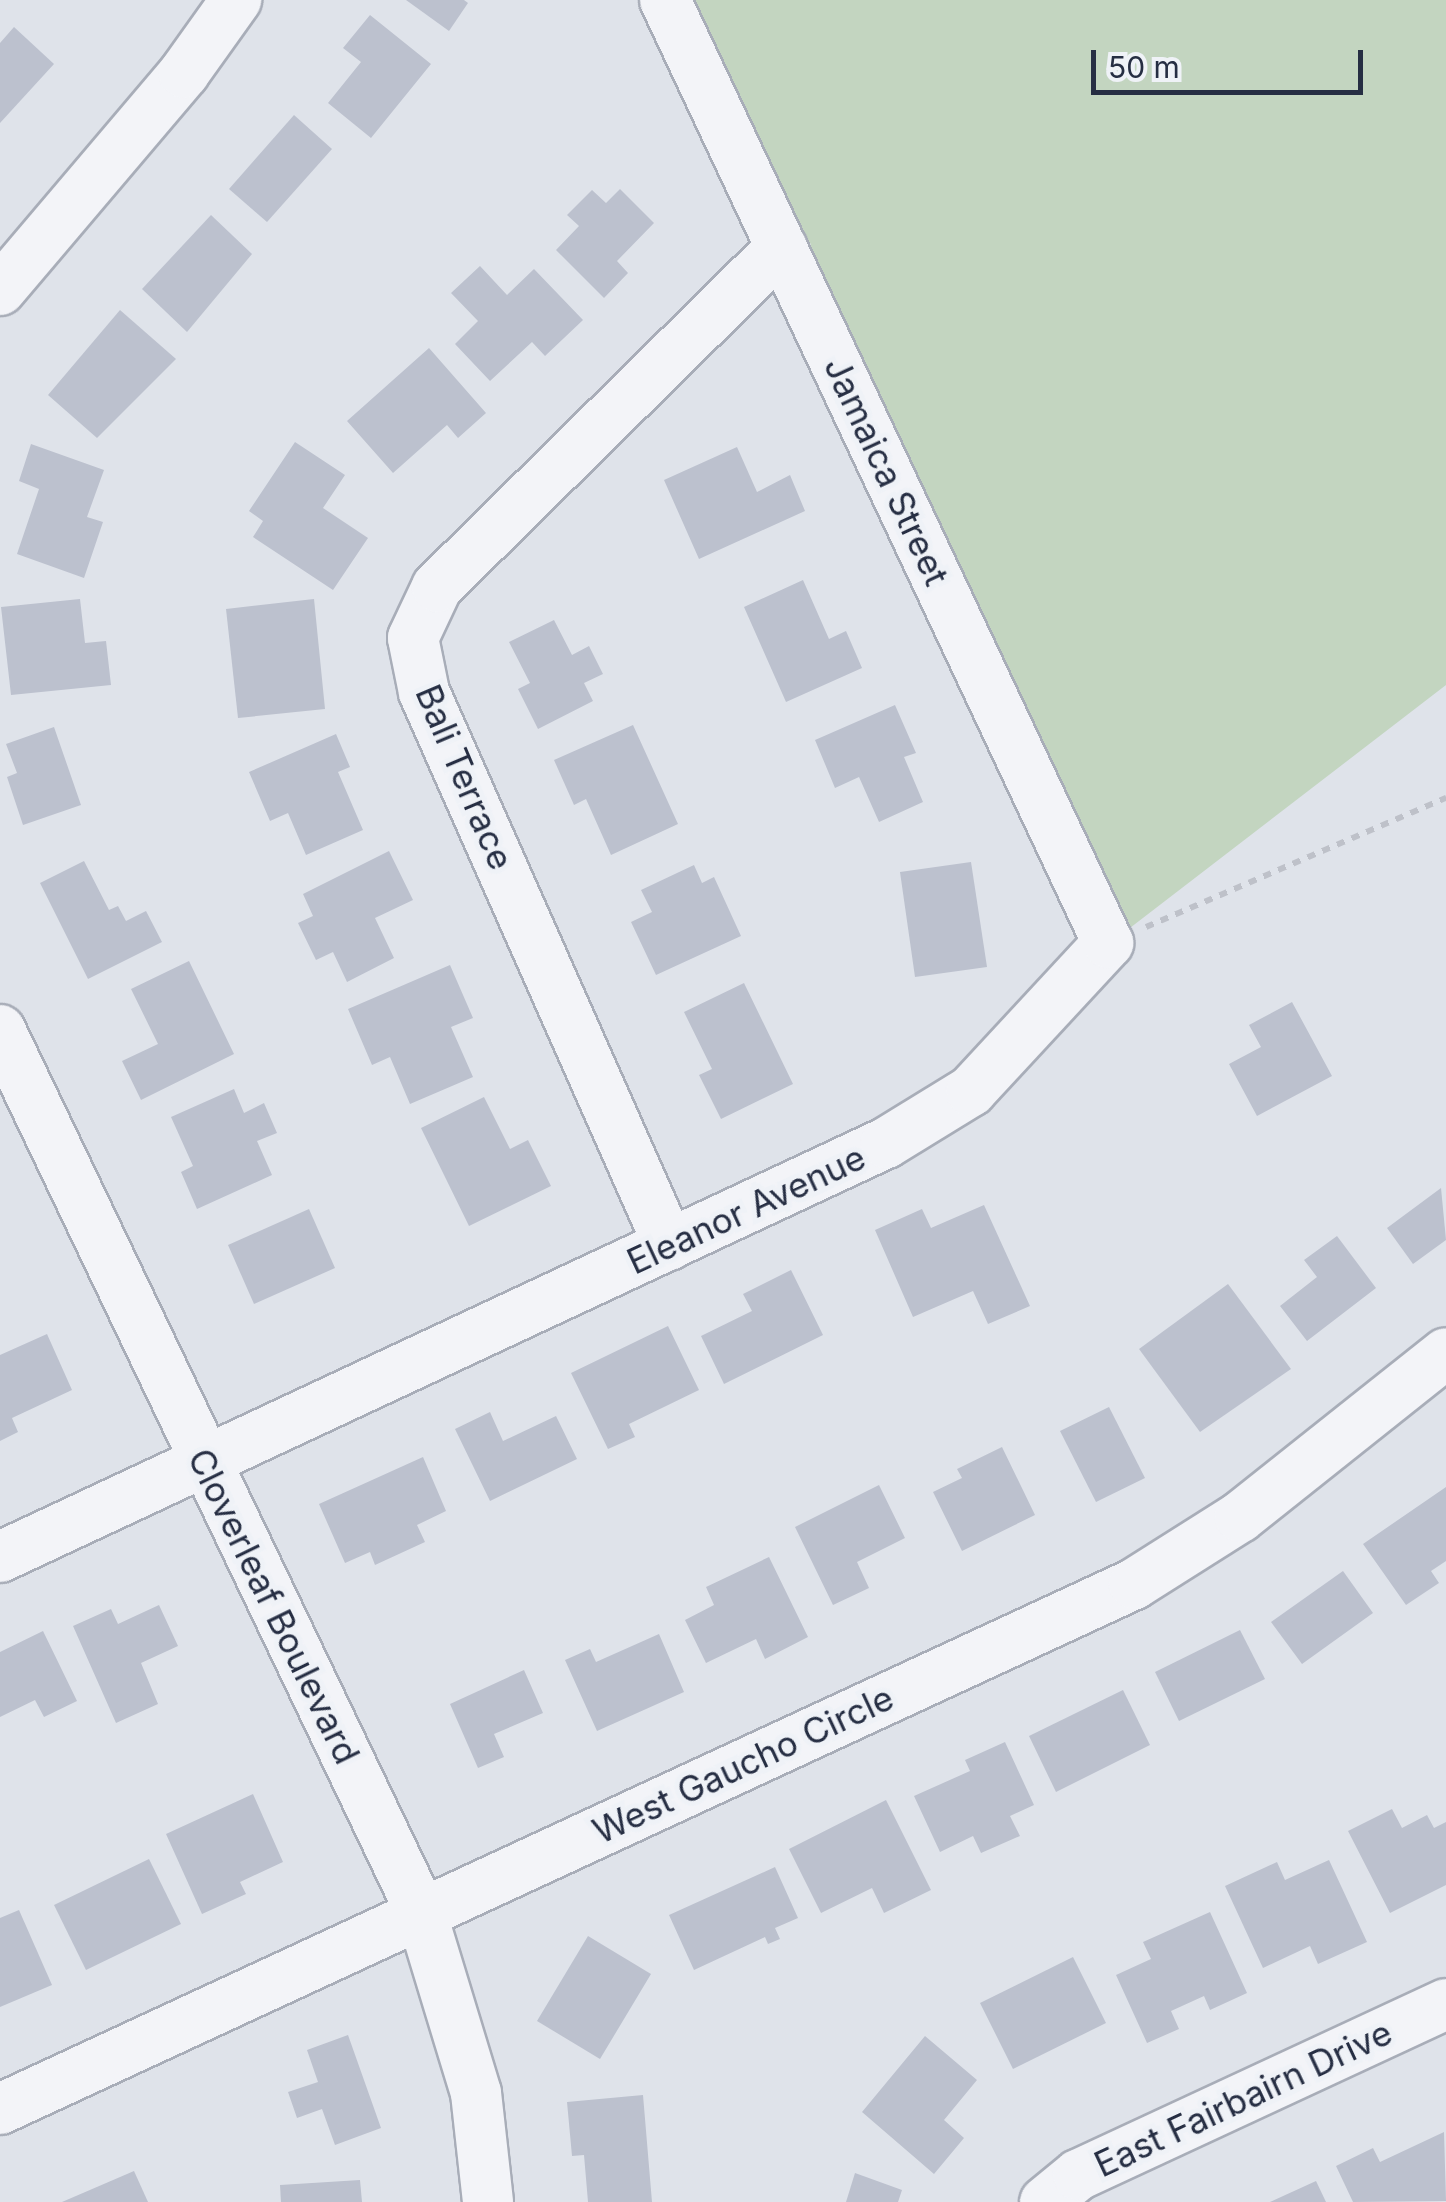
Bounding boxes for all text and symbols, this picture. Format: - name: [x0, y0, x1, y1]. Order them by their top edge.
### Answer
- scale bar: [1096, 30, 1368, 92]
- text: 50 m: [1108, 49, 1180, 85]
- street label: Jamaica Street: [816, 350, 958, 592]
- street label: Bali Terrace: [407, 678, 523, 876]
- street label: Eleanor Avenue: [620, 1136, 872, 1282]
- street label: Cloverleaf Boulevard: [179, 1442, 369, 1770]
- street label: West Gaucho Circle: [586, 1676, 900, 1852]
- street label: East Fairbairn Drive: [1088, 2011, 1398, 2185]

